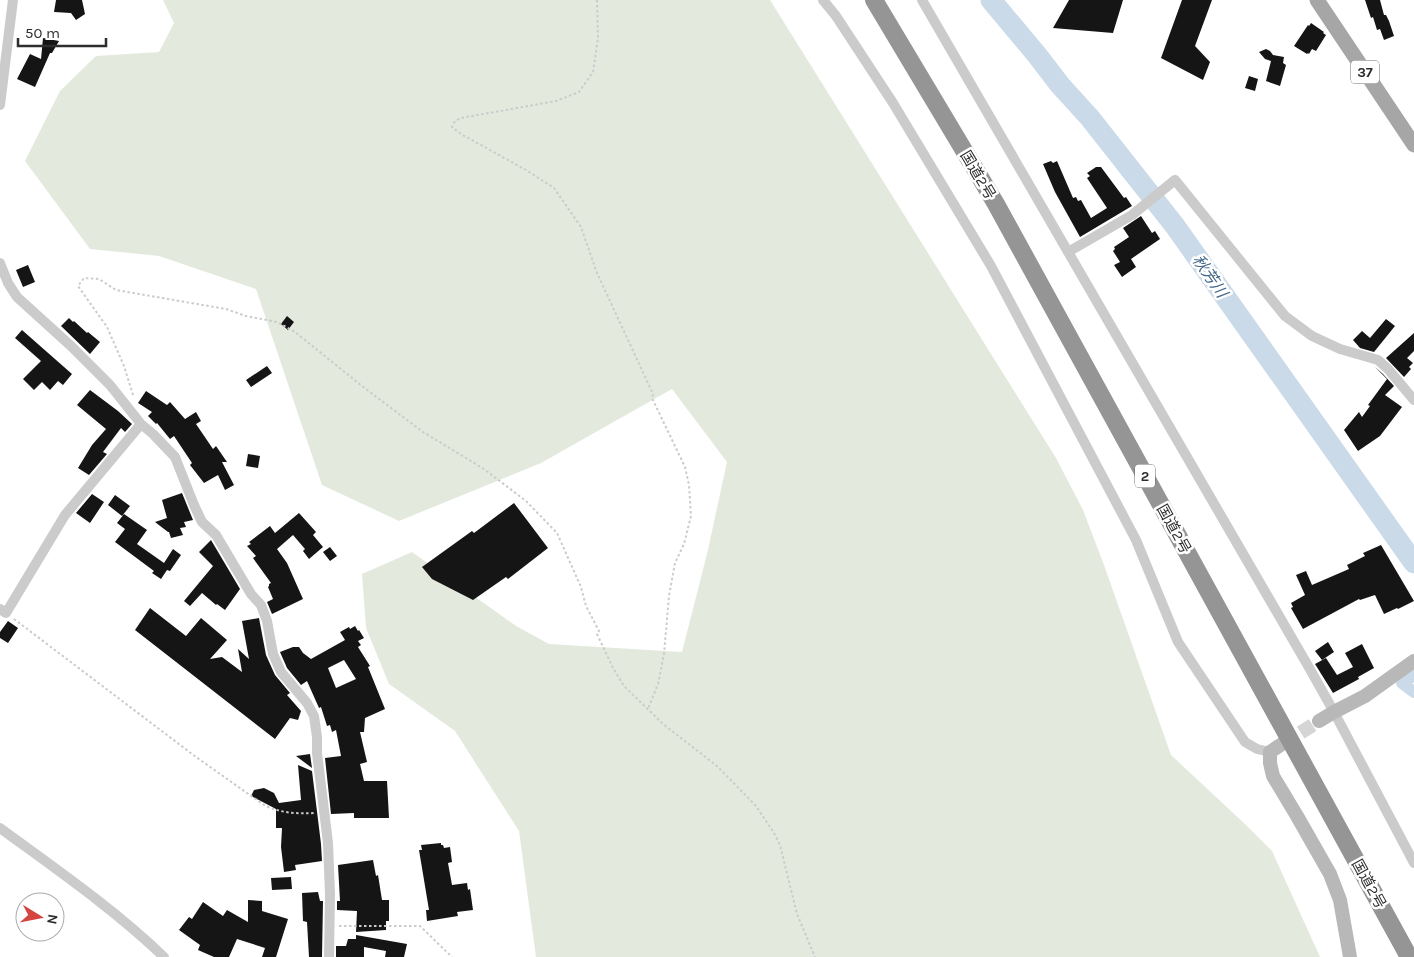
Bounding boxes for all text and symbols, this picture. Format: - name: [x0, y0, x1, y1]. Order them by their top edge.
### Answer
- scale bar: [18, 15, 105, 47]
- text: 50 m: [25, 24, 60, 42]
- road number: 37: [1351, 61, 1379, 84]
- street label: 国道2号: [956, 147, 1000, 203]
- water label: 秋芳川: [1188, 251, 1233, 303]
- road number: 2: [1135, 464, 1155, 488]
- street label: 国道2号: [1153, 501, 1195, 557]
- street label: 国道2号: [1348, 856, 1390, 912]
- north arrow: [15, 892, 65, 942]
- text: N: [43, 913, 62, 926]

